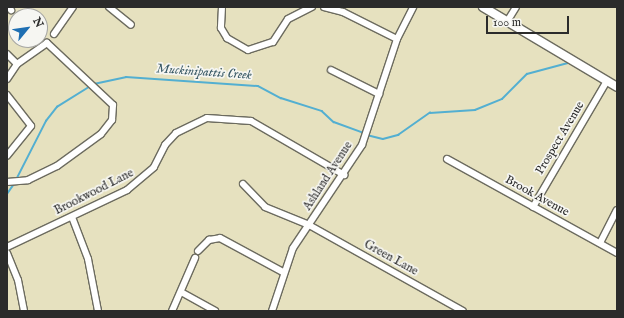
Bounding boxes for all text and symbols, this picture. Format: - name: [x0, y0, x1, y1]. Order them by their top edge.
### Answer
- north arrow: [8, 8, 48, 48]
- scale bar: [488, 8, 571, 34]
- text: N: [29, 15, 46, 30]
- text: 100 m: [493, 15, 521, 30]
- water label: Muckinipattis Creek: [156, 62, 252, 84]
- street label: Prospect Avenue: [533, 99, 587, 177]
- street label: Ashland Avenue: [300, 139, 356, 213]
- street label: Brookwood Lane: [52, 166, 136, 218]
- street label: Brook Avenue: [502, 173, 572, 219]
- street label: Green Lane: [361, 237, 421, 279]

